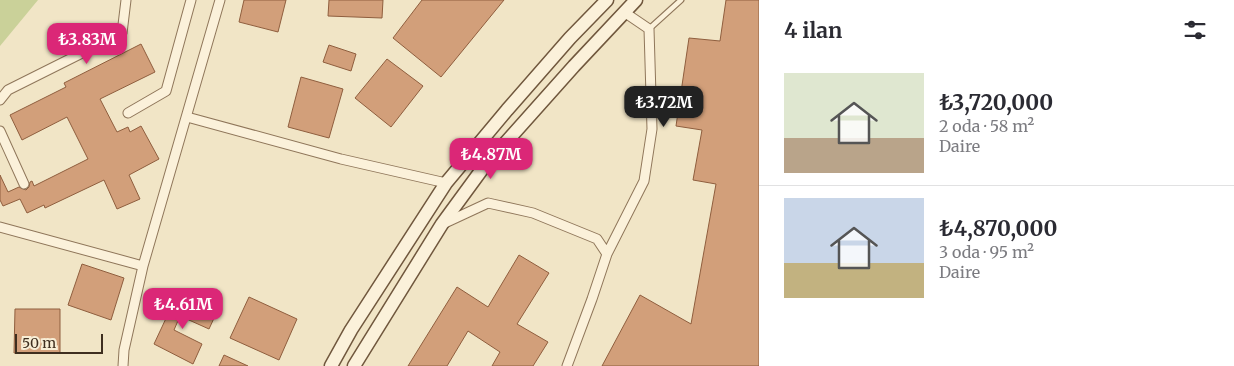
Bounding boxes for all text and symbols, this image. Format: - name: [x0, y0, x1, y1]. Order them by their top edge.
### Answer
- icon: filters: [1181, 16, 1209, 44]
- text: 4 ilan: [784, 17, 842, 44]
- pin: ₺3.83M: [46, 22, 128, 65]
- text: ₺3.83M: [58, 29, 116, 49]
- pin: ₺3.72M: [623, 86, 705, 128]
- text: ₺3,720,000: [939, 89, 1053, 116]
- text: ₺3.72M: [635, 92, 693, 112]
- icon: home: [824, 93, 884, 153]
- text: 2 oda · 58 m²: [939, 116, 1034, 136]
- text: Daire: [939, 136, 980, 156]
- pin: ₺4.87M: [450, 138, 532, 180]
- text: ₺4.87M: [461, 144, 521, 164]
- text: ₺4,870,000: [939, 215, 1057, 242]
- icon: home: [824, 218, 884, 278]
- text: 3 oda · 95 m²: [939, 242, 1034, 262]
- text: Daire: [939, 262, 980, 282]
- pin: ₺4.61M: [142, 288, 224, 330]
- text: ₺4.61M: [154, 294, 212, 314]
- scale bar: [15, 331, 102, 354]
- text: 50 m: [22, 334, 56, 352]

